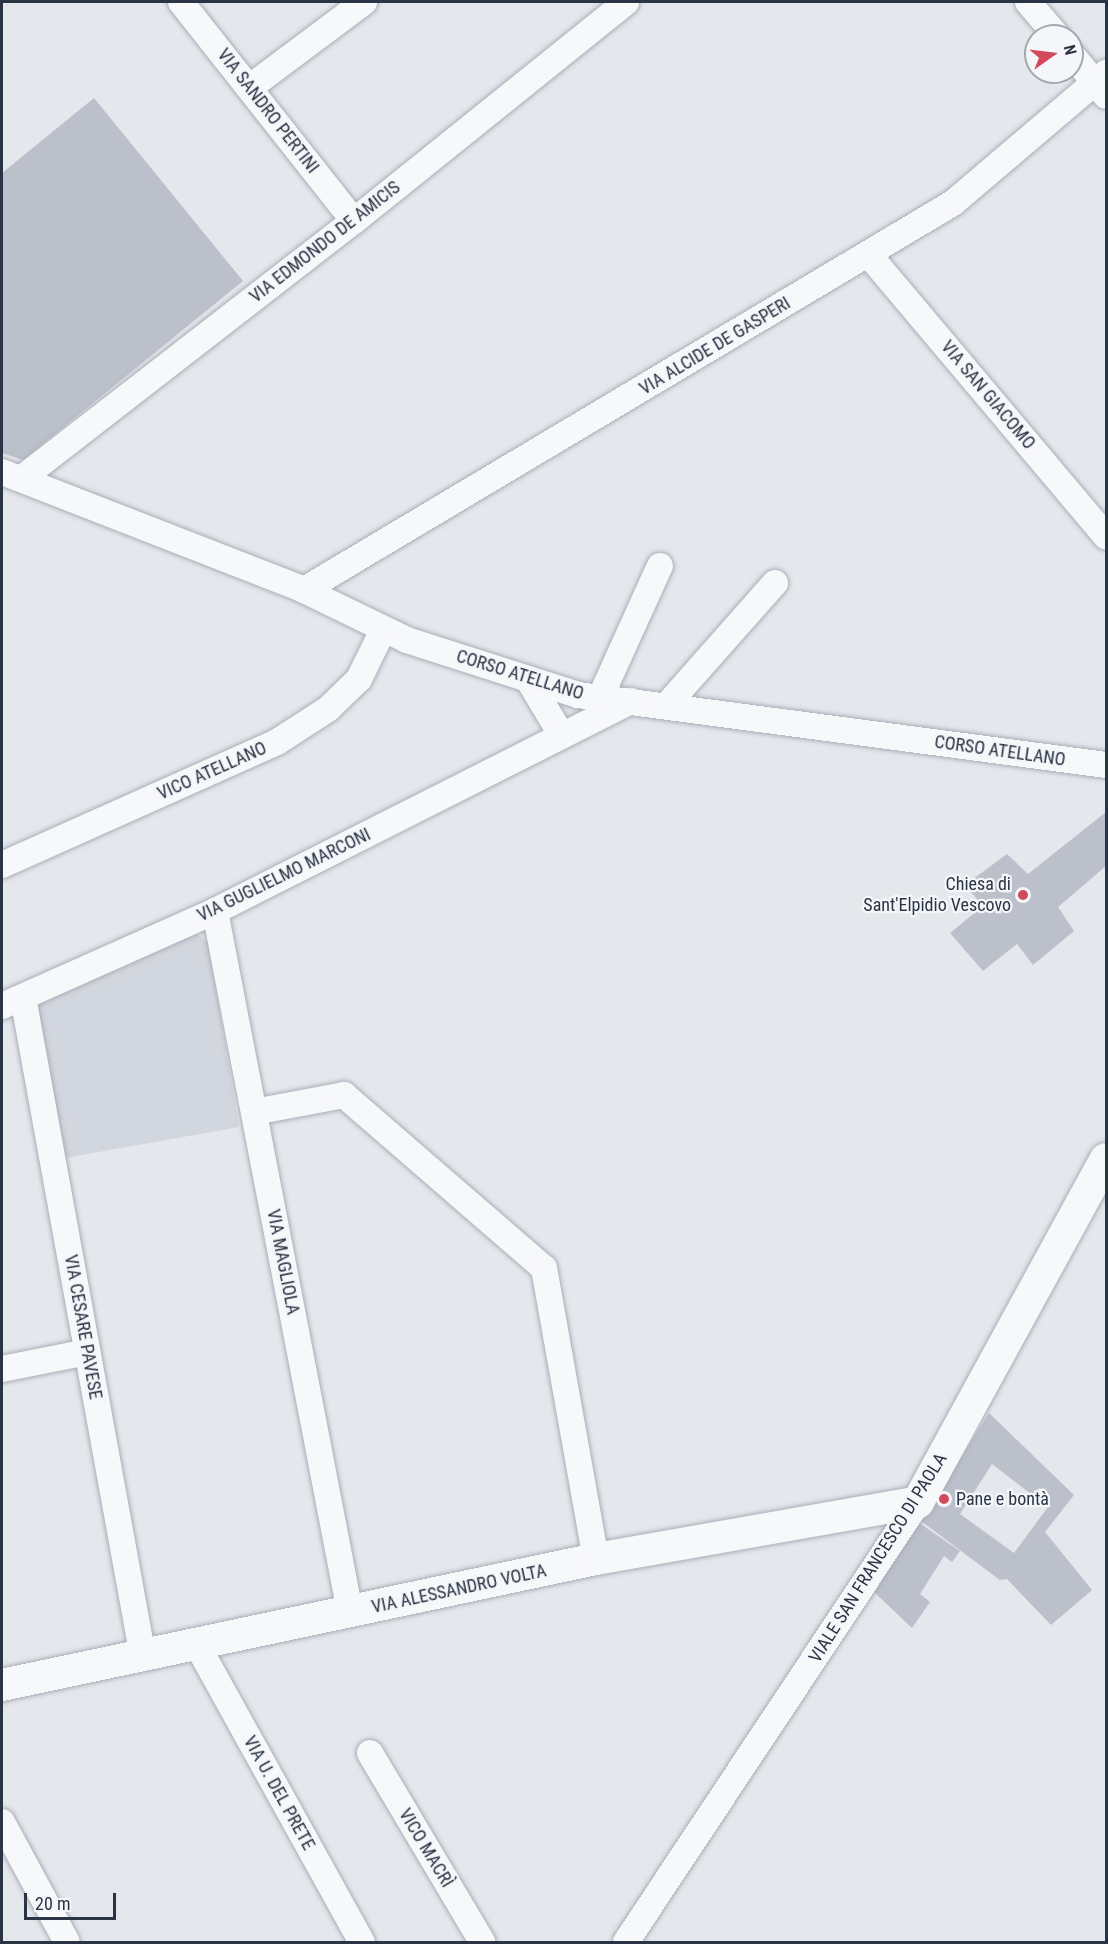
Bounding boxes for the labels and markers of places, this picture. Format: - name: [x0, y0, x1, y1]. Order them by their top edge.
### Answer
- place label: Chiesa di Sant'Elpidio Vescovo: [863, 874, 1011, 916]
- marker: Chiesa di Sant'Elpidio Vescovo: [1016, 888, 1030, 902]
- place label: Pane e bontà: [956, 1488, 1049, 1510]
- marker: Pane e bontà: [937, 1492, 951, 1506]

